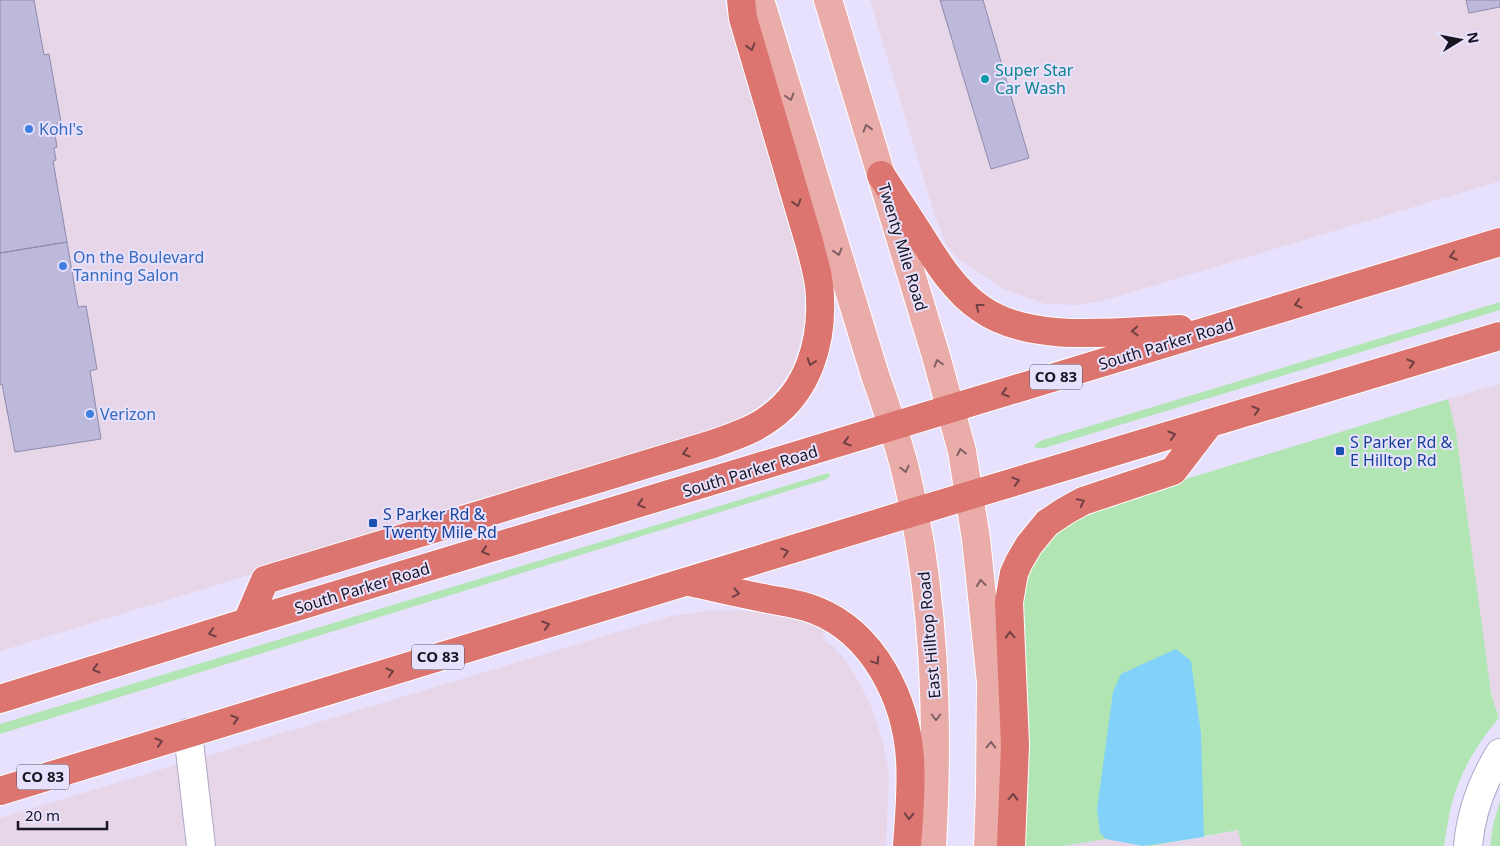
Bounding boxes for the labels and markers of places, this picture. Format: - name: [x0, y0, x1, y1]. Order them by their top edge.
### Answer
- place label: Super Star Car Wash: [995, 59, 1074, 99]
- marker: Super Star Car Wash: [979, 73, 991, 85]
- place label: Kohl's: [39, 118, 83, 140]
- marker: Kohl's: [23, 123, 35, 135]
- place label: On the Boulevard Tanning Salon: [73, 246, 204, 286]
- marker: On the Boulevard Tanning Salon: [57, 260, 69, 272]
- place label: Verizon: [100, 403, 156, 425]
- marker: Verizon: [84, 408, 96, 420]
- place label: S Parker Rd & E Hilltop Rd: [1350, 431, 1452, 471]
- marker: S Parker Rd & E Hilltop Rd: [1334, 445, 1346, 457]
- place label: S Parker Rd & Twenty Mile Rd: [383, 503, 497, 543]
- marker: S Parker Rd & Twenty Mile Rd: [367, 517, 379, 529]

